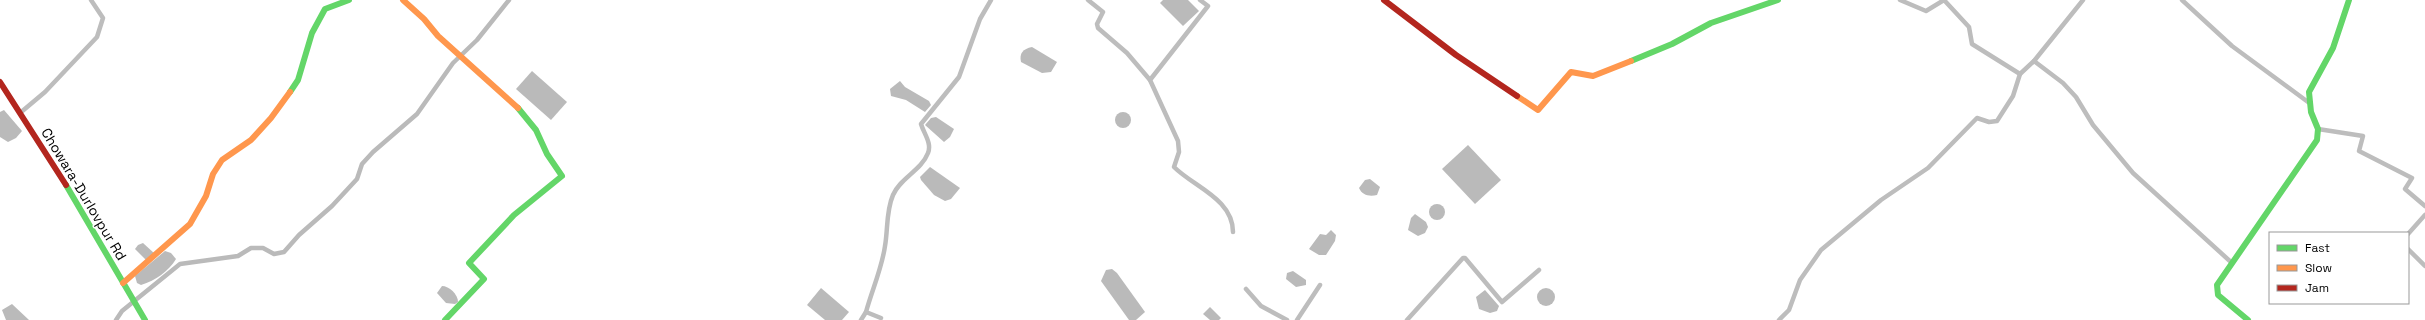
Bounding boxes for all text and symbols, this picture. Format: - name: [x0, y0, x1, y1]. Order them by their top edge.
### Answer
- street label: Chowara-Durlovpur Rd: [37, 124, 131, 264]
- legend: [2269, 232, 2409, 304]
- text: Fast: [2305, 240, 2330, 256]
- text: Slow: [2305, 260, 2332, 276]
- text: Jam: [2305, 280, 2329, 296]

